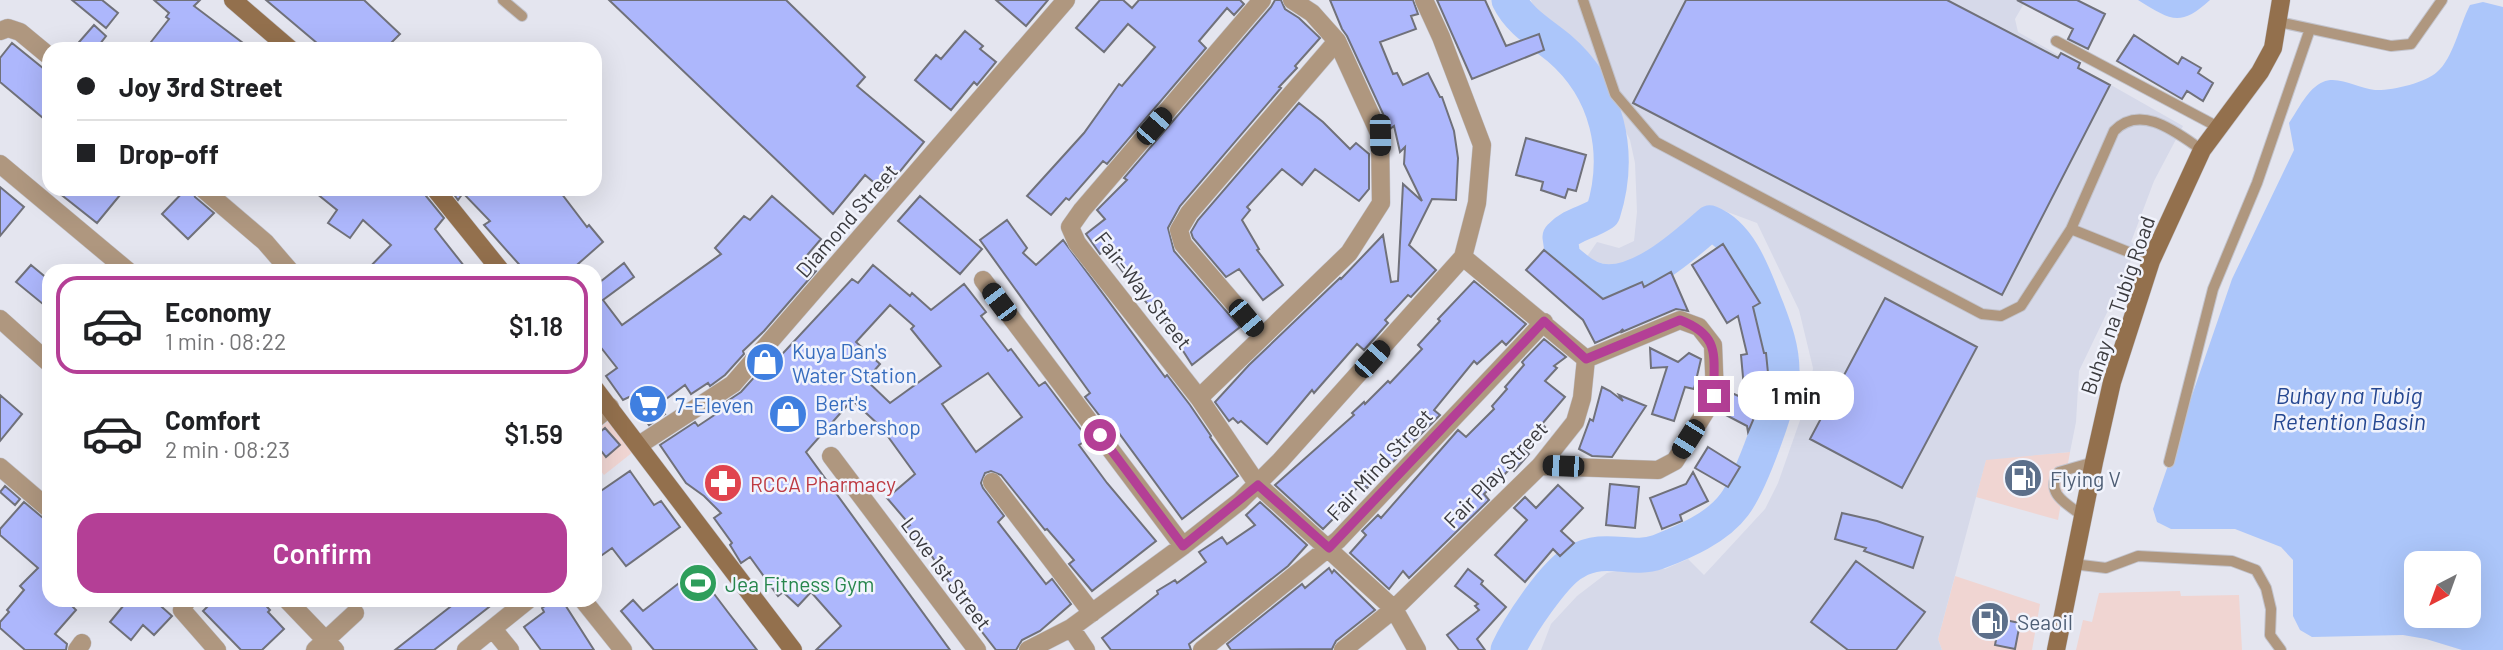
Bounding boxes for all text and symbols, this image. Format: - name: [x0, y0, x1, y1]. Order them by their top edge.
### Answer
- text: Joy 3rd Street: [119, 71, 283, 102]
- car: [1133, 103, 1176, 149]
- car: [1370, 114, 1391, 156]
- text: Drop-off: [119, 138, 219, 169]
- street label: Diamond Street: [790, 158, 902, 282]
- street label: Buhay na Tubig Road: [2075, 212, 2159, 398]
- street label: Fair-Way Street: [1090, 226, 1198, 354]
- car: [978, 279, 1021, 325]
- icon: car: [81, 294, 144, 357]
- car: [1225, 295, 1268, 341]
- text: Economy: [165, 296, 271, 327]
- text: $1.18: [509, 310, 563, 341]
- text: 1 min · 08:22: [165, 327, 286, 355]
- car: [1351, 336, 1394, 382]
- place label: Kuya Dan's Water Station: [792, 338, 917, 387]
- shop icon: Kuya Dan's Water Station: [744, 341, 786, 383]
- callout: 1 min: [1738, 372, 1854, 420]
- route end: [1698, 380, 1730, 412]
- text: 1 min: [1771, 381, 1821, 409]
- water label: Buhay na Tubig Retention Basin: [2272, 381, 2426, 435]
- supermarket icon: 7-Eleven: [627, 383, 669, 425]
- place label: Bert's Barbershop: [815, 390, 921, 439]
- place label: 7-Eleven: [675, 392, 754, 417]
- shop icon: Bert's Barbershop: [767, 393, 809, 435]
- icon: car: [81, 402, 144, 465]
- street label: Fair Mind Street: [1321, 403, 1437, 525]
- text: Comfort: [165, 404, 261, 435]
- street label: Fair Play Street: [1438, 416, 1552, 532]
- car: [1668, 416, 1709, 462]
- text: $1.59: [504, 418, 563, 449]
- route start: [1084, 419, 1116, 451]
- text: 2 min · 08:23: [165, 435, 290, 463]
- car: [1542, 455, 1585, 477]
- fuel station icon: Flying V: [2002, 457, 2044, 499]
- pharmacy icon: RCCA Pharmacy: [702, 462, 744, 504]
- place label: Flying V: [2050, 466, 2121, 491]
- place label: RCCA Pharmacy: [750, 471, 896, 496]
- street label: Love 1st Street: [897, 512, 997, 634]
- button: Confirm: [77, 513, 567, 593]
- north arrow: [2404, 551, 2482, 628]
- map controls: [2404, 551, 2481, 628]
- sports icon: Jea Fitness Gym: [677, 562, 719, 604]
- place label: Jea Fitness Gym: [725, 571, 874, 596]
- fuel station icon: Seaoil: [1969, 600, 2011, 642]
- place label: Seaoil: [2017, 609, 2073, 634]

